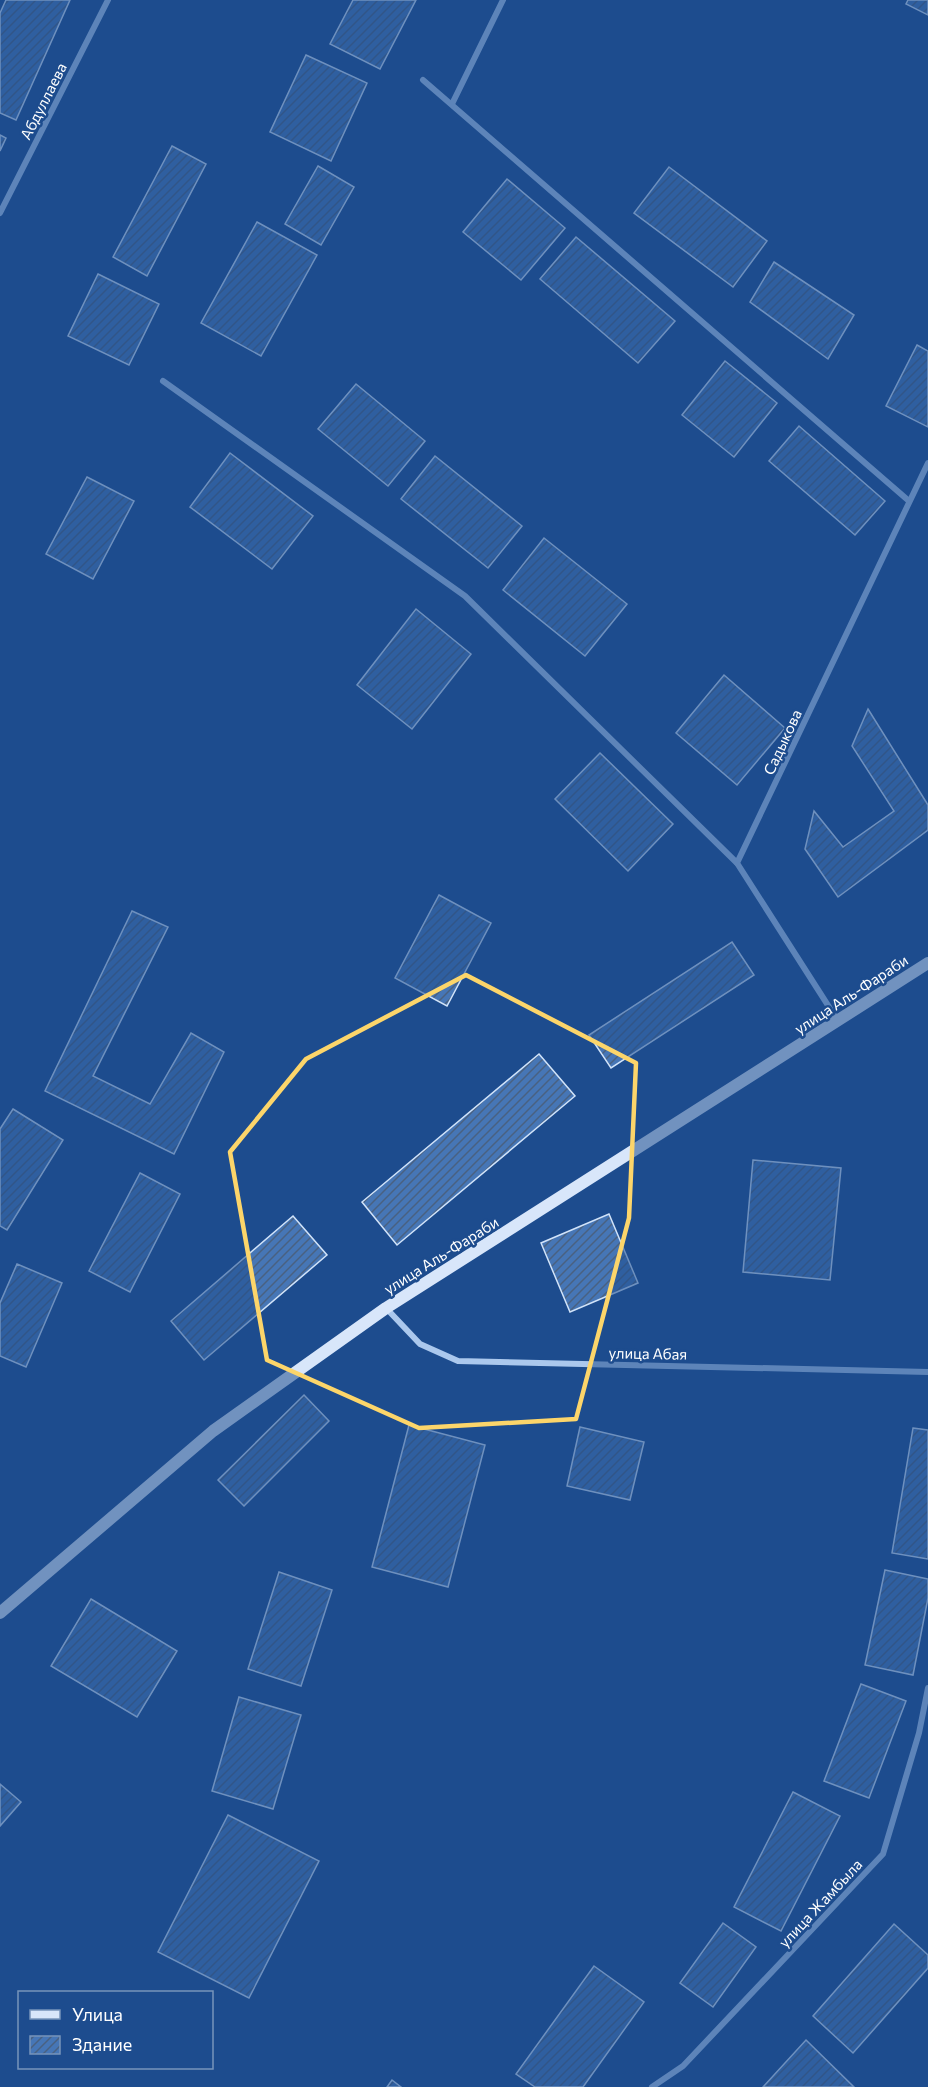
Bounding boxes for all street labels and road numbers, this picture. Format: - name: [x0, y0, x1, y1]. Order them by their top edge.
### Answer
- street label: Абдуллаева: [16, 60, 70, 142]
- street label: Садыкова: [759, 706, 805, 778]
- street label: улица Аль-Фараби: [791, 951, 911, 1037]
- street label: улица Аль-Фараби: [380, 1212, 502, 1298]
- street label: улица Абая: [609, 1343, 687, 1363]
- street label: улица Жамбыла: [774, 1855, 866, 1951]

